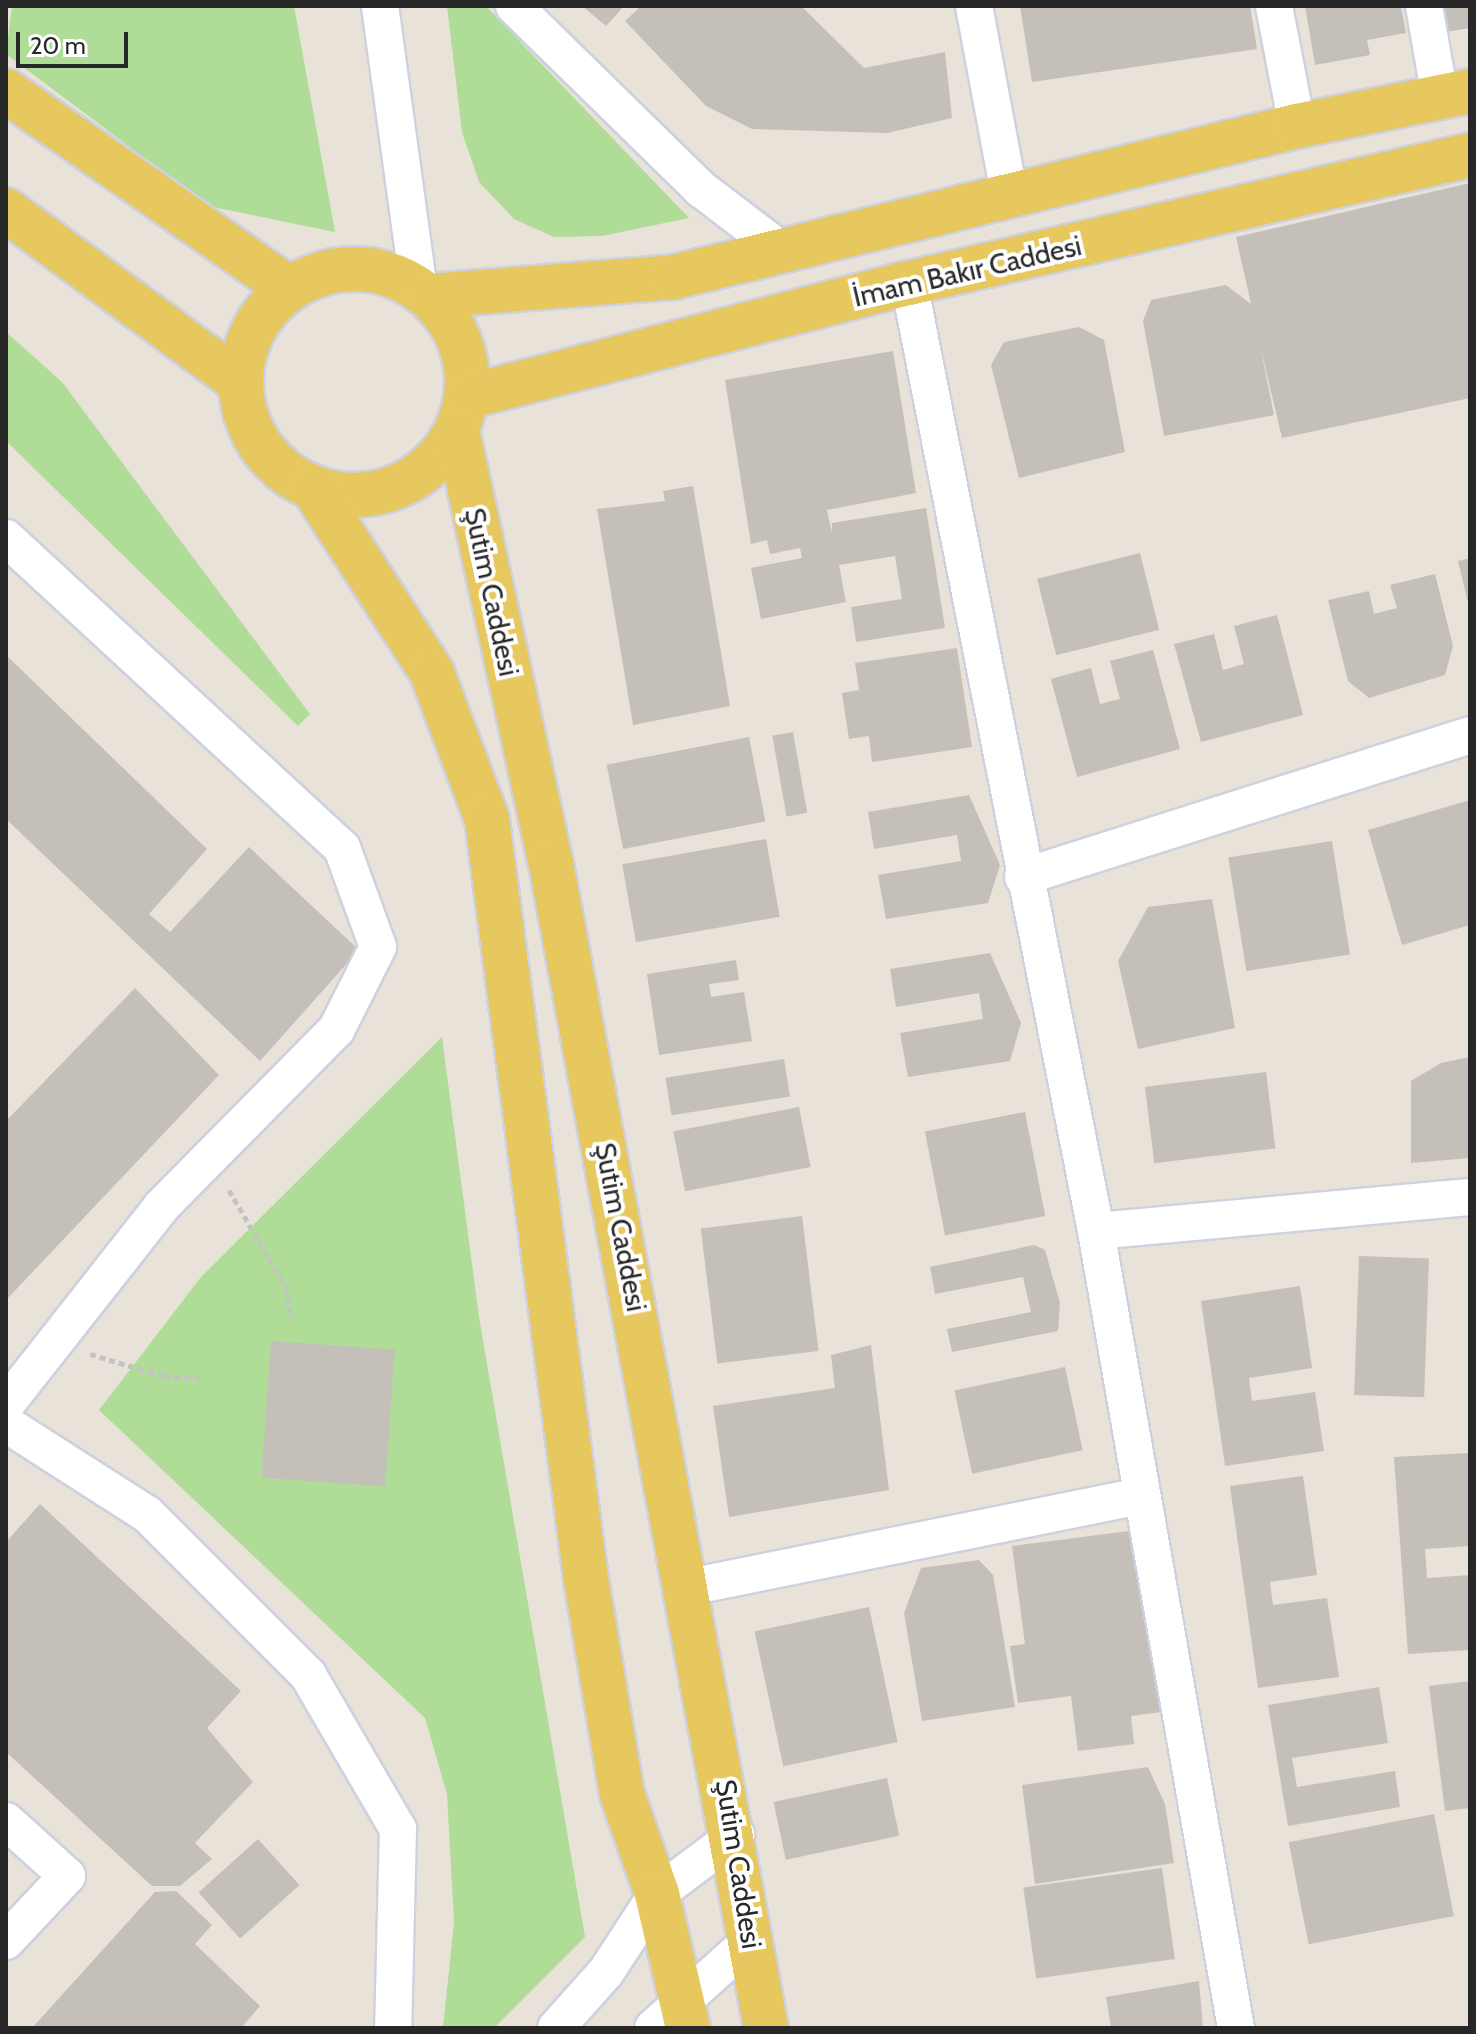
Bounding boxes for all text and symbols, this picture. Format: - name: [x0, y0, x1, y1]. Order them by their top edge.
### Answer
- scale bar: [20, 16, 132, 66]
- text: 20 m: [30, 31, 86, 60]
- street label: İmam Bakır Caddesi: [850, 228, 1084, 314]
- street label: Şutim Caddesi: [458, 505, 526, 679]
- street label: Şutim Caddesi: [588, 1140, 654, 1314]
- street label: Şutim Caddesi: [709, 1777, 769, 1951]

